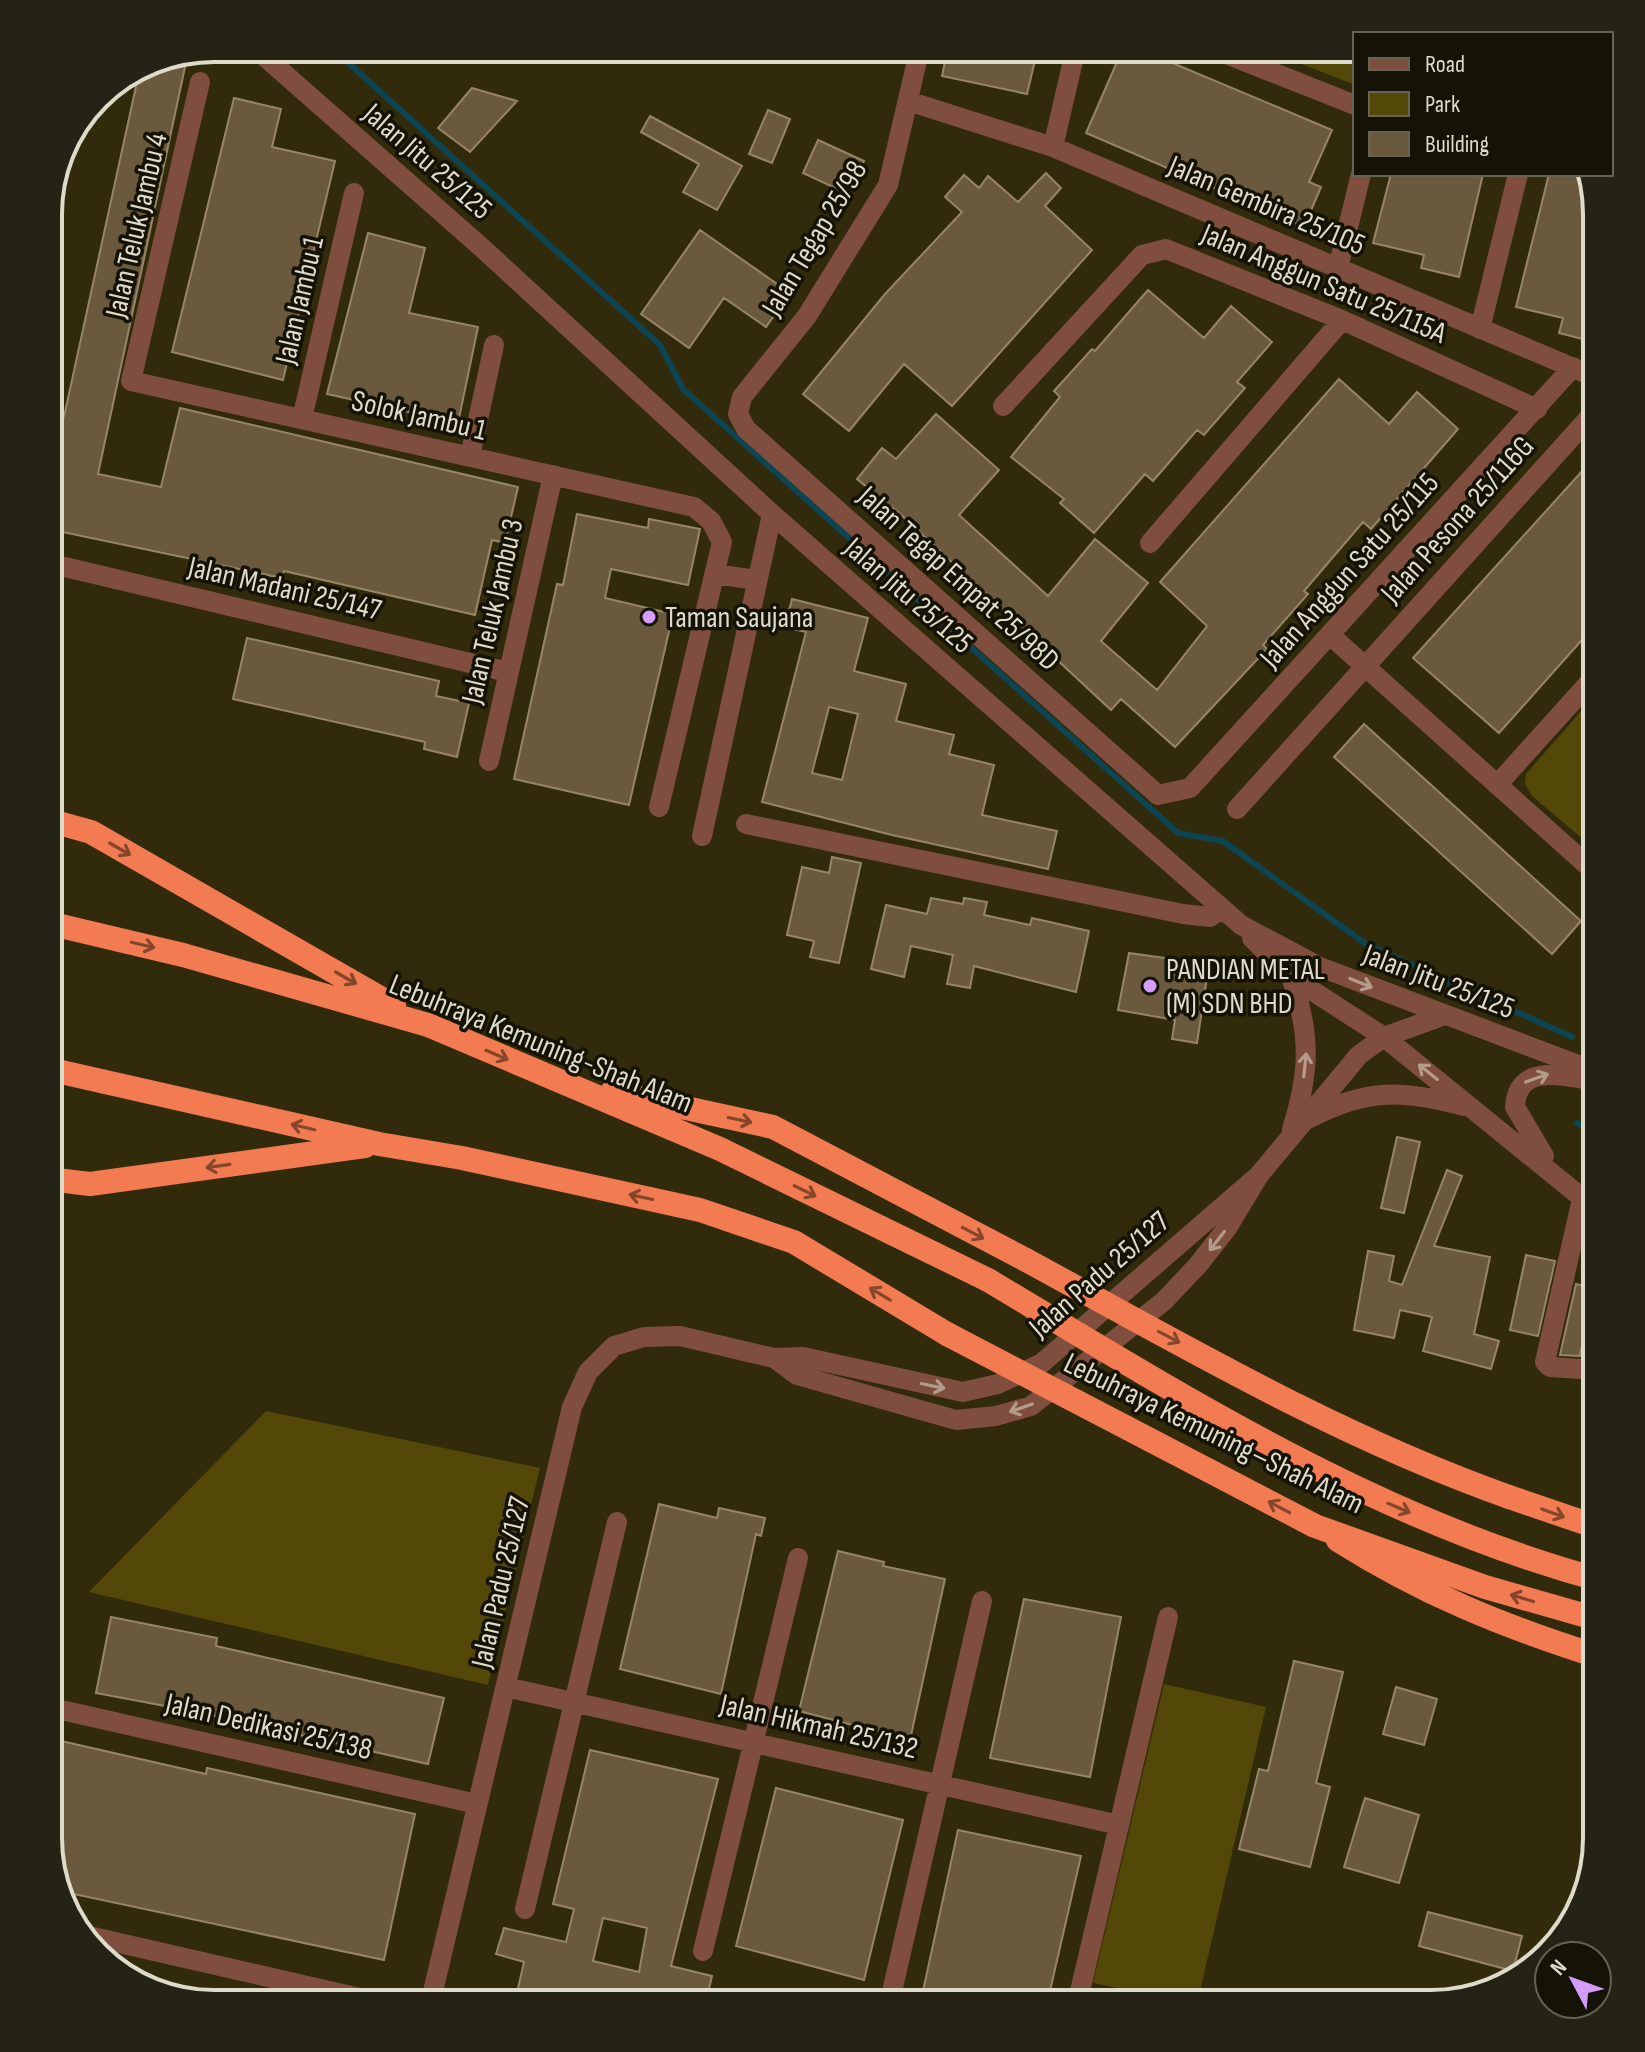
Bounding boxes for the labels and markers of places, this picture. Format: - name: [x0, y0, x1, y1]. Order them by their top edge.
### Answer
- place label: Taman Saujana: [665, 600, 813, 636]
- marker: Taman Saujana: [640, 608, 658, 626]
- place label: PANDIAN METAL (M) SDN BHD: [1166, 952, 1325, 1022]
- marker: PANDIAN METAL (M) SDN BHD: [1141, 977, 1159, 995]

